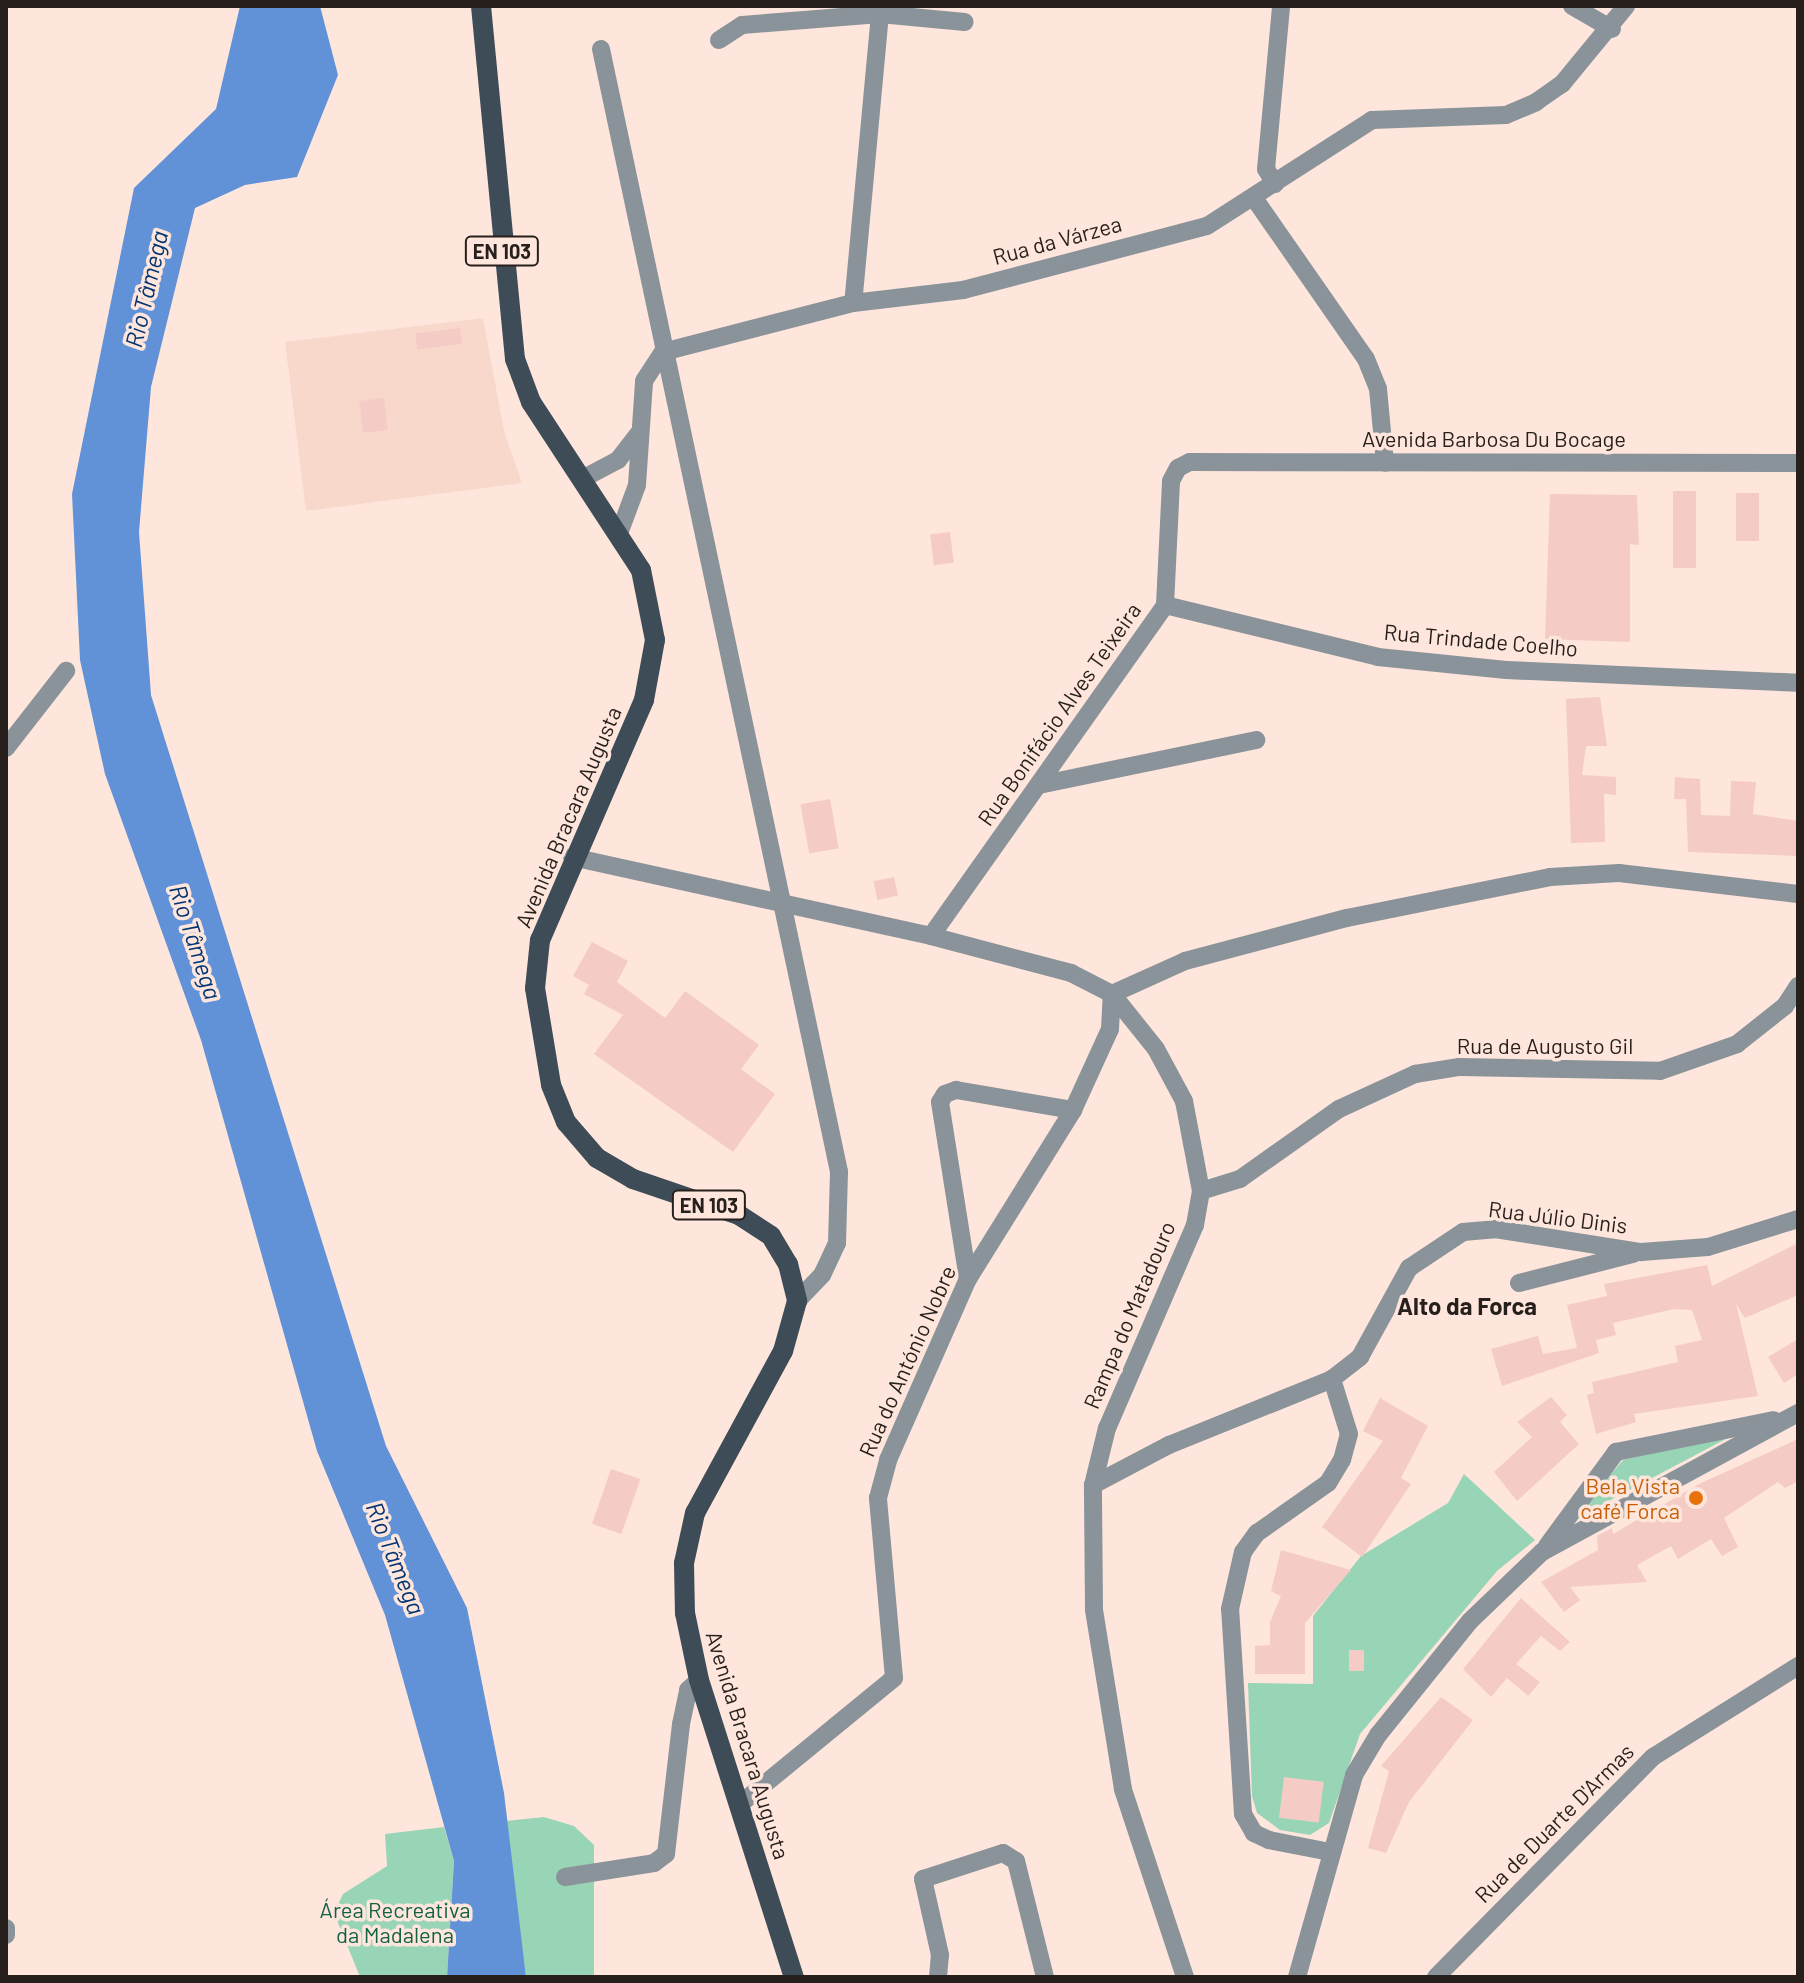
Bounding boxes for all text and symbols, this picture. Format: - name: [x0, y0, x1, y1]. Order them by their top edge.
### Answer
- street label: Rua da Várzea: [990, 210, 1124, 270]
- water label: Rio Tâmega: [119, 228, 173, 350]
- road number: EN 103: [464, 235, 540, 267]
- street label: Avenida Barbosa Du Bocage: [1362, 426, 1626, 452]
- street label: Rua Bonifácio Alves Teixeira: [972, 597, 1146, 831]
- street label: Rua Trindade Coelho: [1383, 618, 1579, 662]
- street label: Avenida Bracara Augusta: [509, 703, 627, 931]
- water label: Rio Tâmega: [164, 881, 228, 1003]
- street label: Rua de Augusto Gil: [1457, 1033, 1633, 1059]
- road number: EN 103: [671, 1189, 747, 1221]
- street label: Rua Júlio Dinis: [1487, 1195, 1629, 1239]
- street label: Rampa do Matadouro: [1078, 1217, 1180, 1413]
- street label: Rua do António Nobre: [853, 1261, 961, 1461]
- district label: Alto da Forca: [1397, 1292, 1537, 1320]
- place label: Bela Vista café Forca: [1580, 1472, 1680, 1524]
- marker: Bela Vista café Forca: [1687, 1489, 1705, 1507]
- water label: Rio Tâmega: [360, 1497, 432, 1619]
- street label: Avenida Bracara Augusta: [701, 1628, 795, 1862]
- street label: Rua de Duarte D'Armas: [1469, 1738, 1639, 1908]
- park label: Área Recreativa da Madalena: [320, 1896, 470, 1948]

